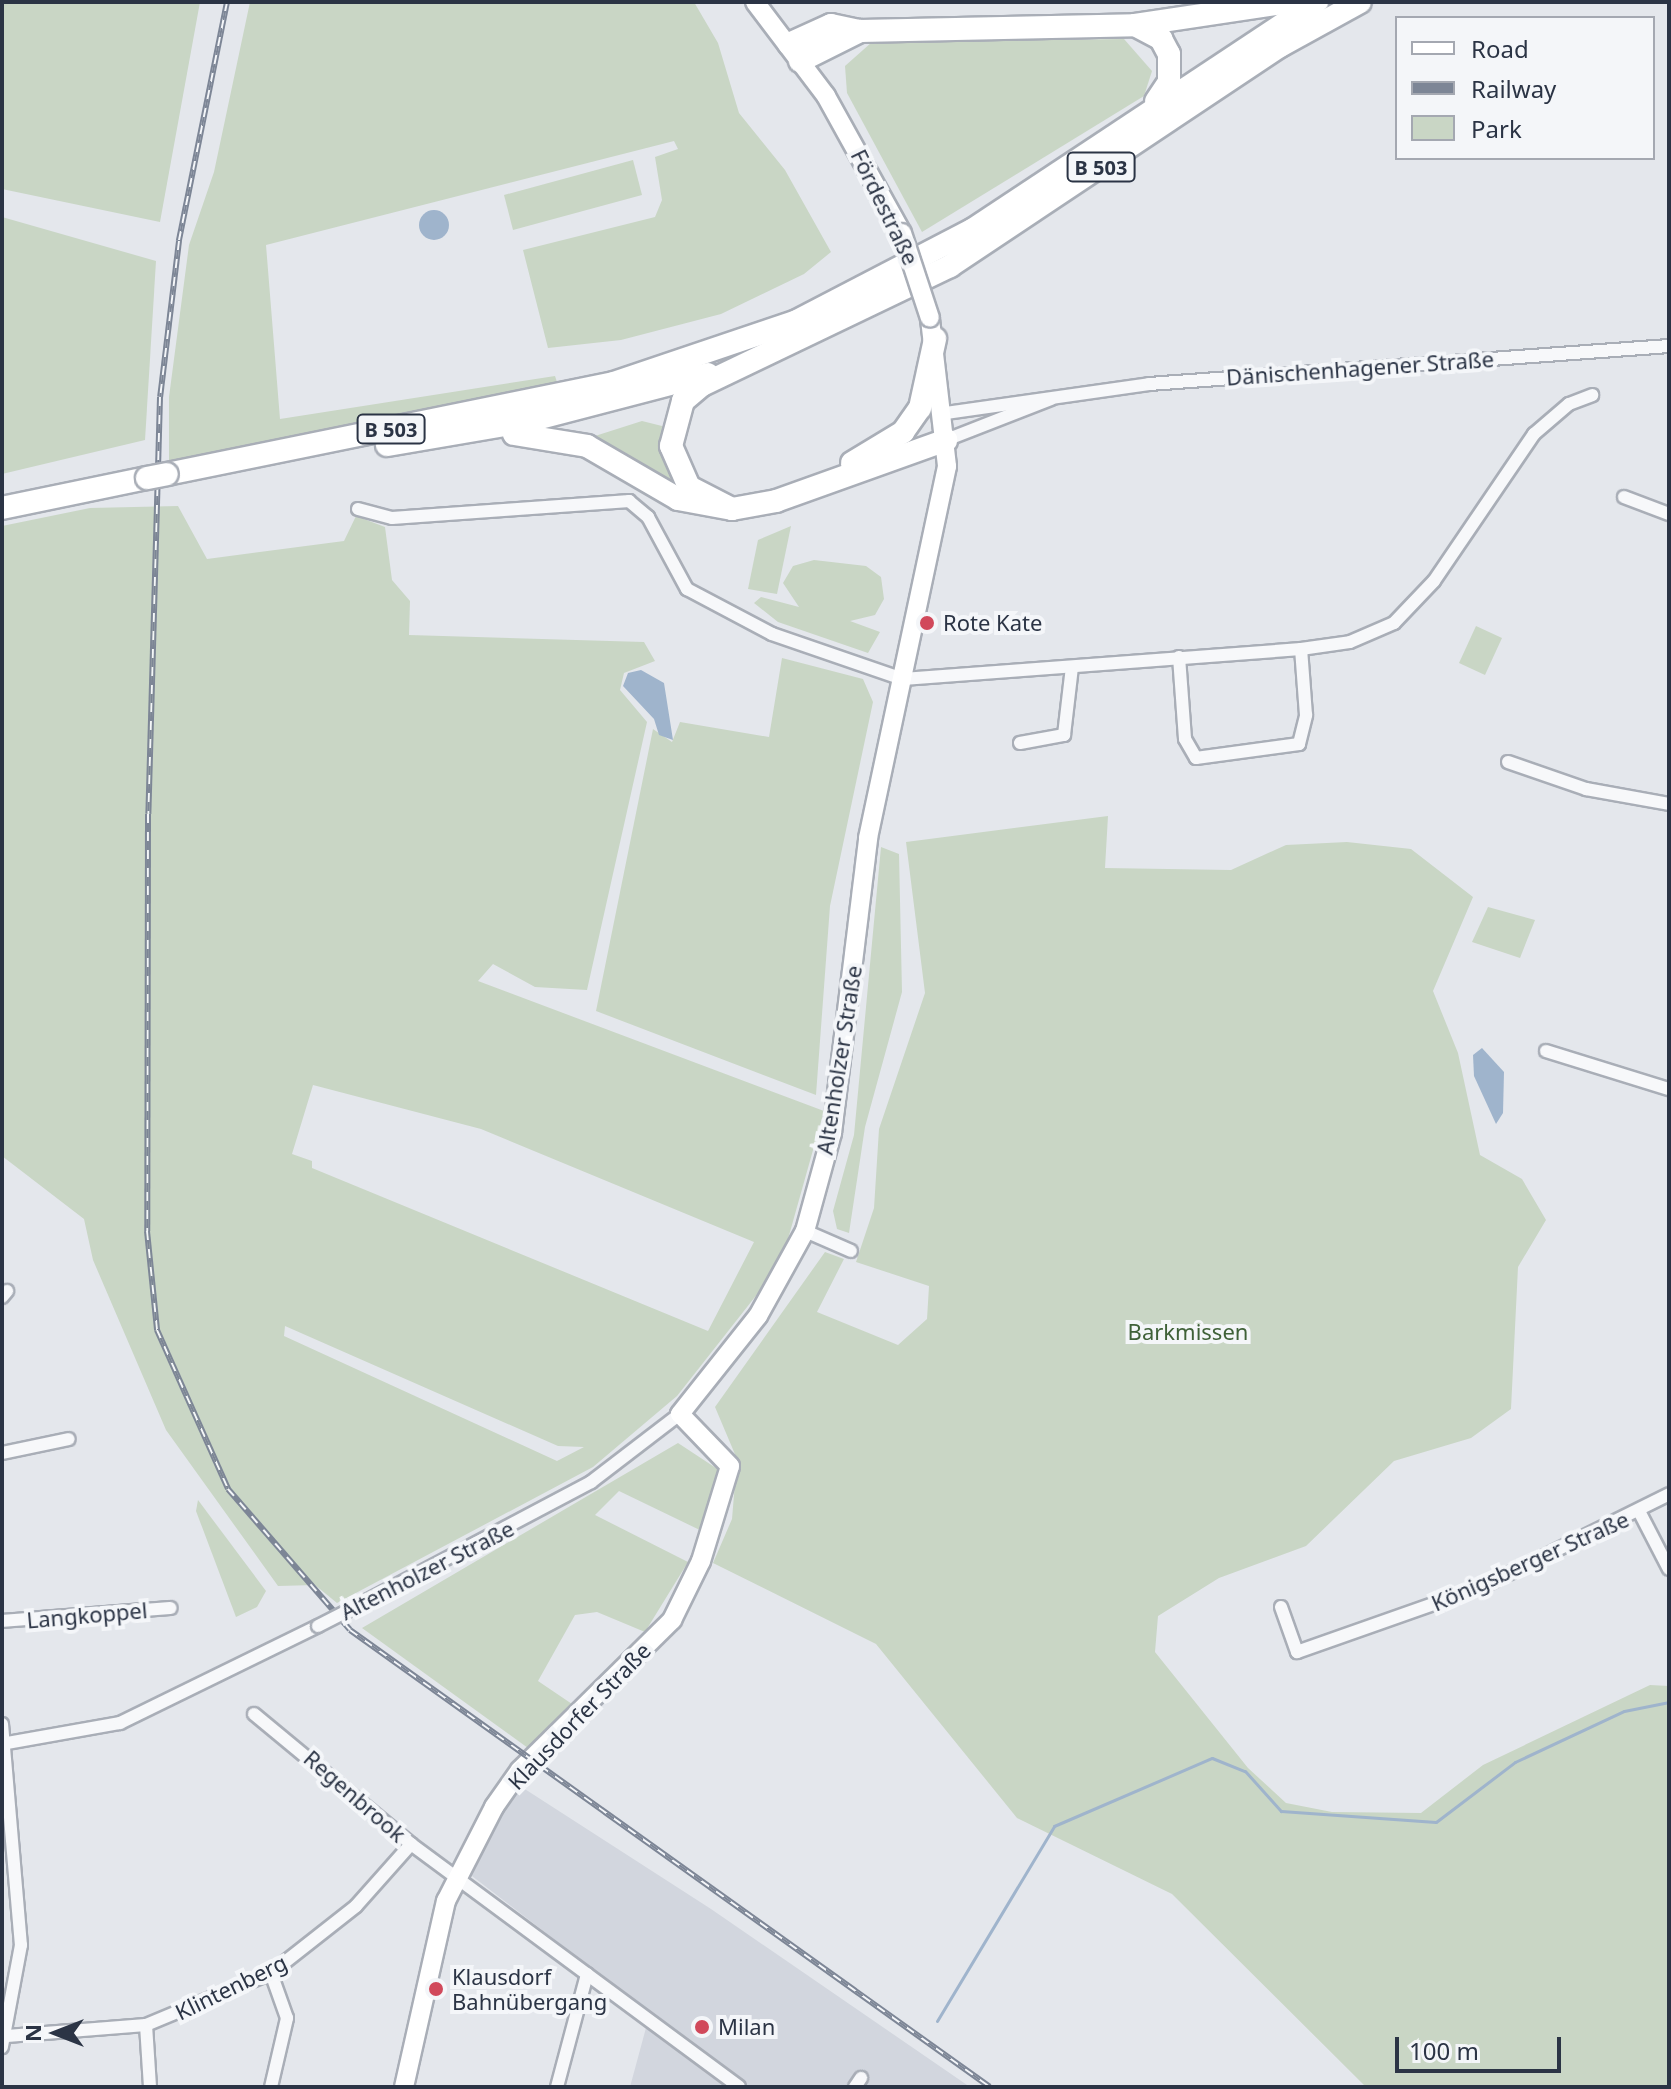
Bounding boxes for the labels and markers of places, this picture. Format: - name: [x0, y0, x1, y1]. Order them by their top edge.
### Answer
- place label: Rote Kate: [943, 610, 1042, 636]
- marker: Rote Kate: [918, 614, 936, 632]
- place label: Klausdorf Bahnübergang: [452, 1963, 607, 2014]
- marker: Klausdorf Bahnübergang: [427, 1980, 445, 1998]
- place label: Milan: [718, 2014, 775, 2040]
- marker: Milan: [693, 2018, 711, 2036]

